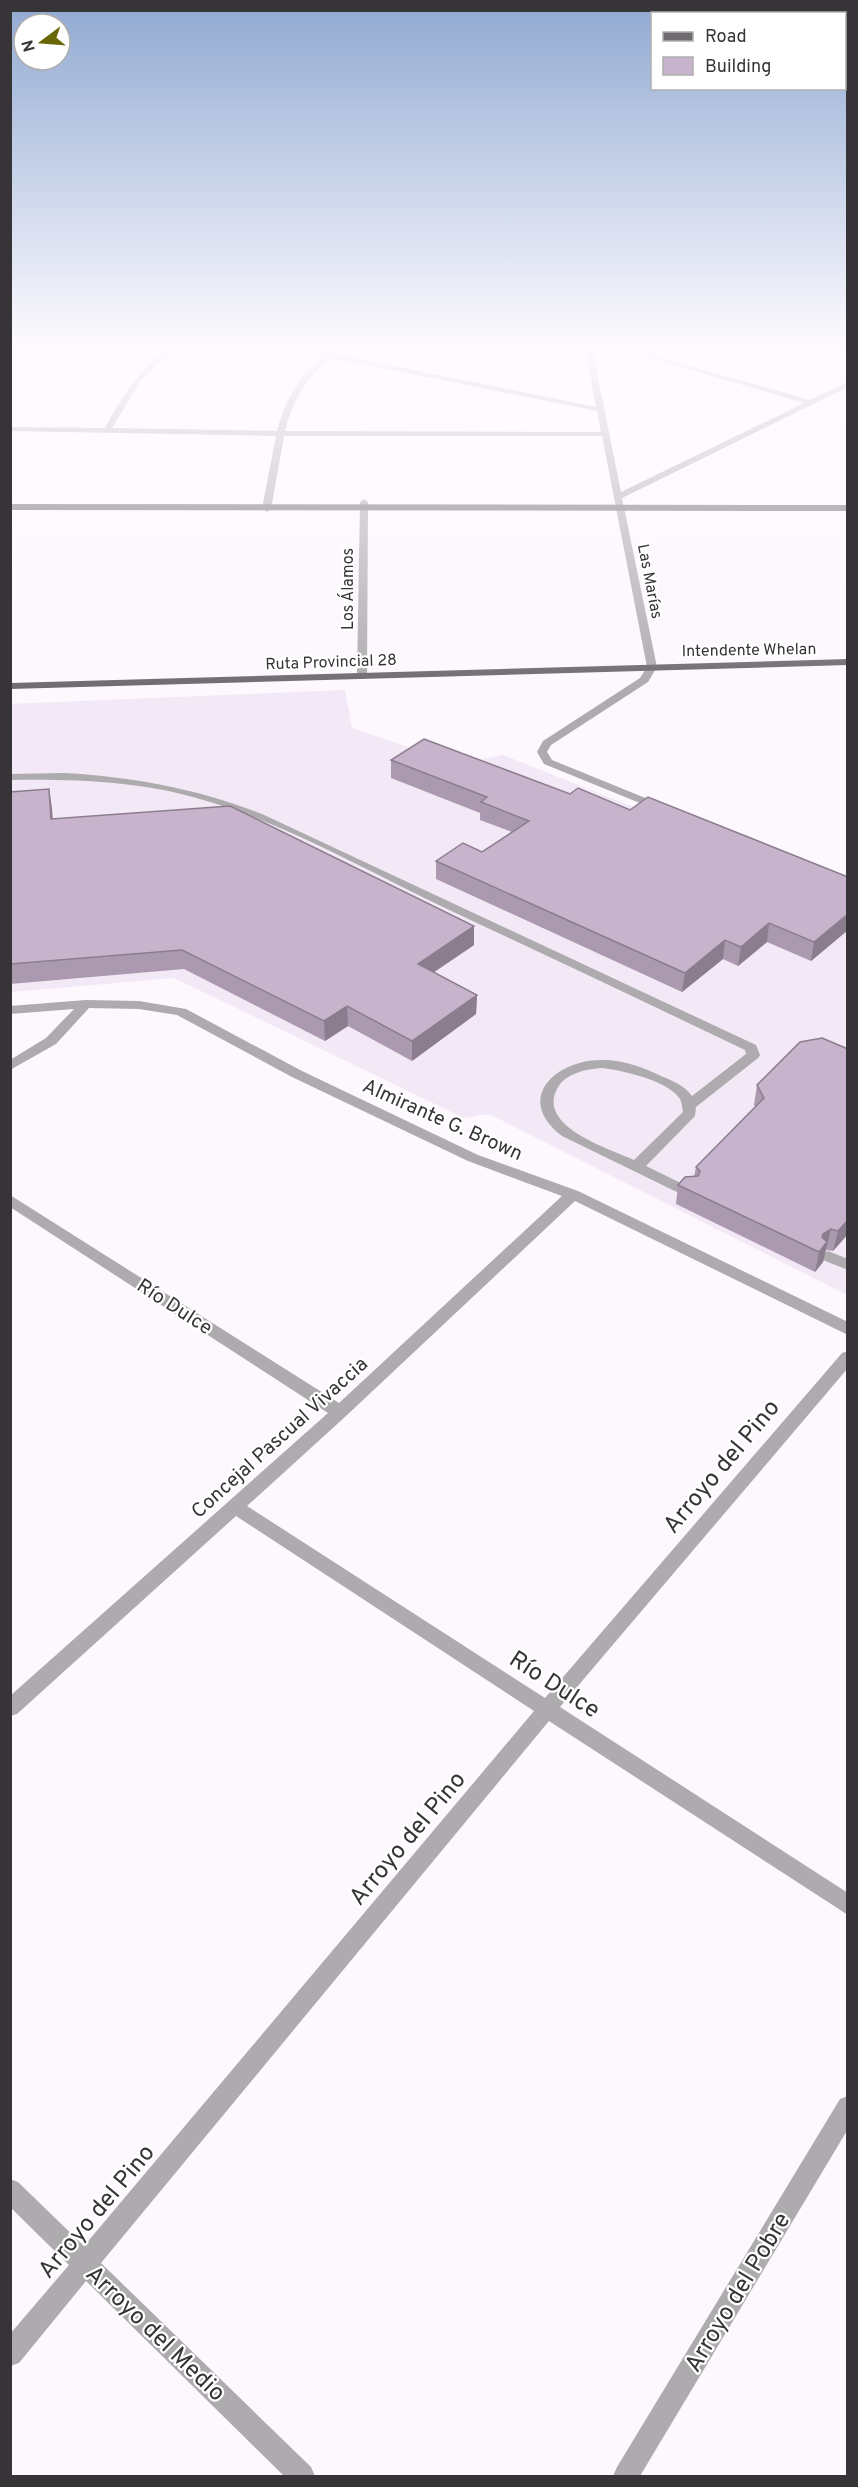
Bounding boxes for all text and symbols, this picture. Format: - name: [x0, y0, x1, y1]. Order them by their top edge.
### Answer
- north arrow: [12, 12, 72, 72]
- legend: [651, 12, 846, 90]
- text: Road: [705, 26, 747, 49]
- text: N: [18, 37, 41, 54]
- text: Building: [705, 56, 771, 79]
- street label: Las Marías: [632, 542, 666, 621]
- street label: Los Álamos: [337, 548, 359, 630]
- street label: Intendente Whelan: [681, 640, 817, 662]
- street label: Ruta Provincial 28: [265, 651, 397, 675]
- street label: Almirante G. Brown: [358, 1074, 526, 1168]
- street label: Río Dulce: [131, 1274, 217, 1342]
- street label: Concejal Pascual Vivaccia: [186, 1352, 374, 1525]
- street label: Arroyo del Pino: [658, 1394, 787, 1540]
- street label: Río Dulce: [503, 1645, 605, 1726]
- street label: Arroyo del Pino: [344, 1766, 473, 1912]
- street label: Arroyo del Pino: [33, 2139, 162, 2285]
- street label: Arroyo del Pobre: [679, 2208, 798, 2378]
- street label: Arroyo del Medio: [78, 2260, 231, 2409]

